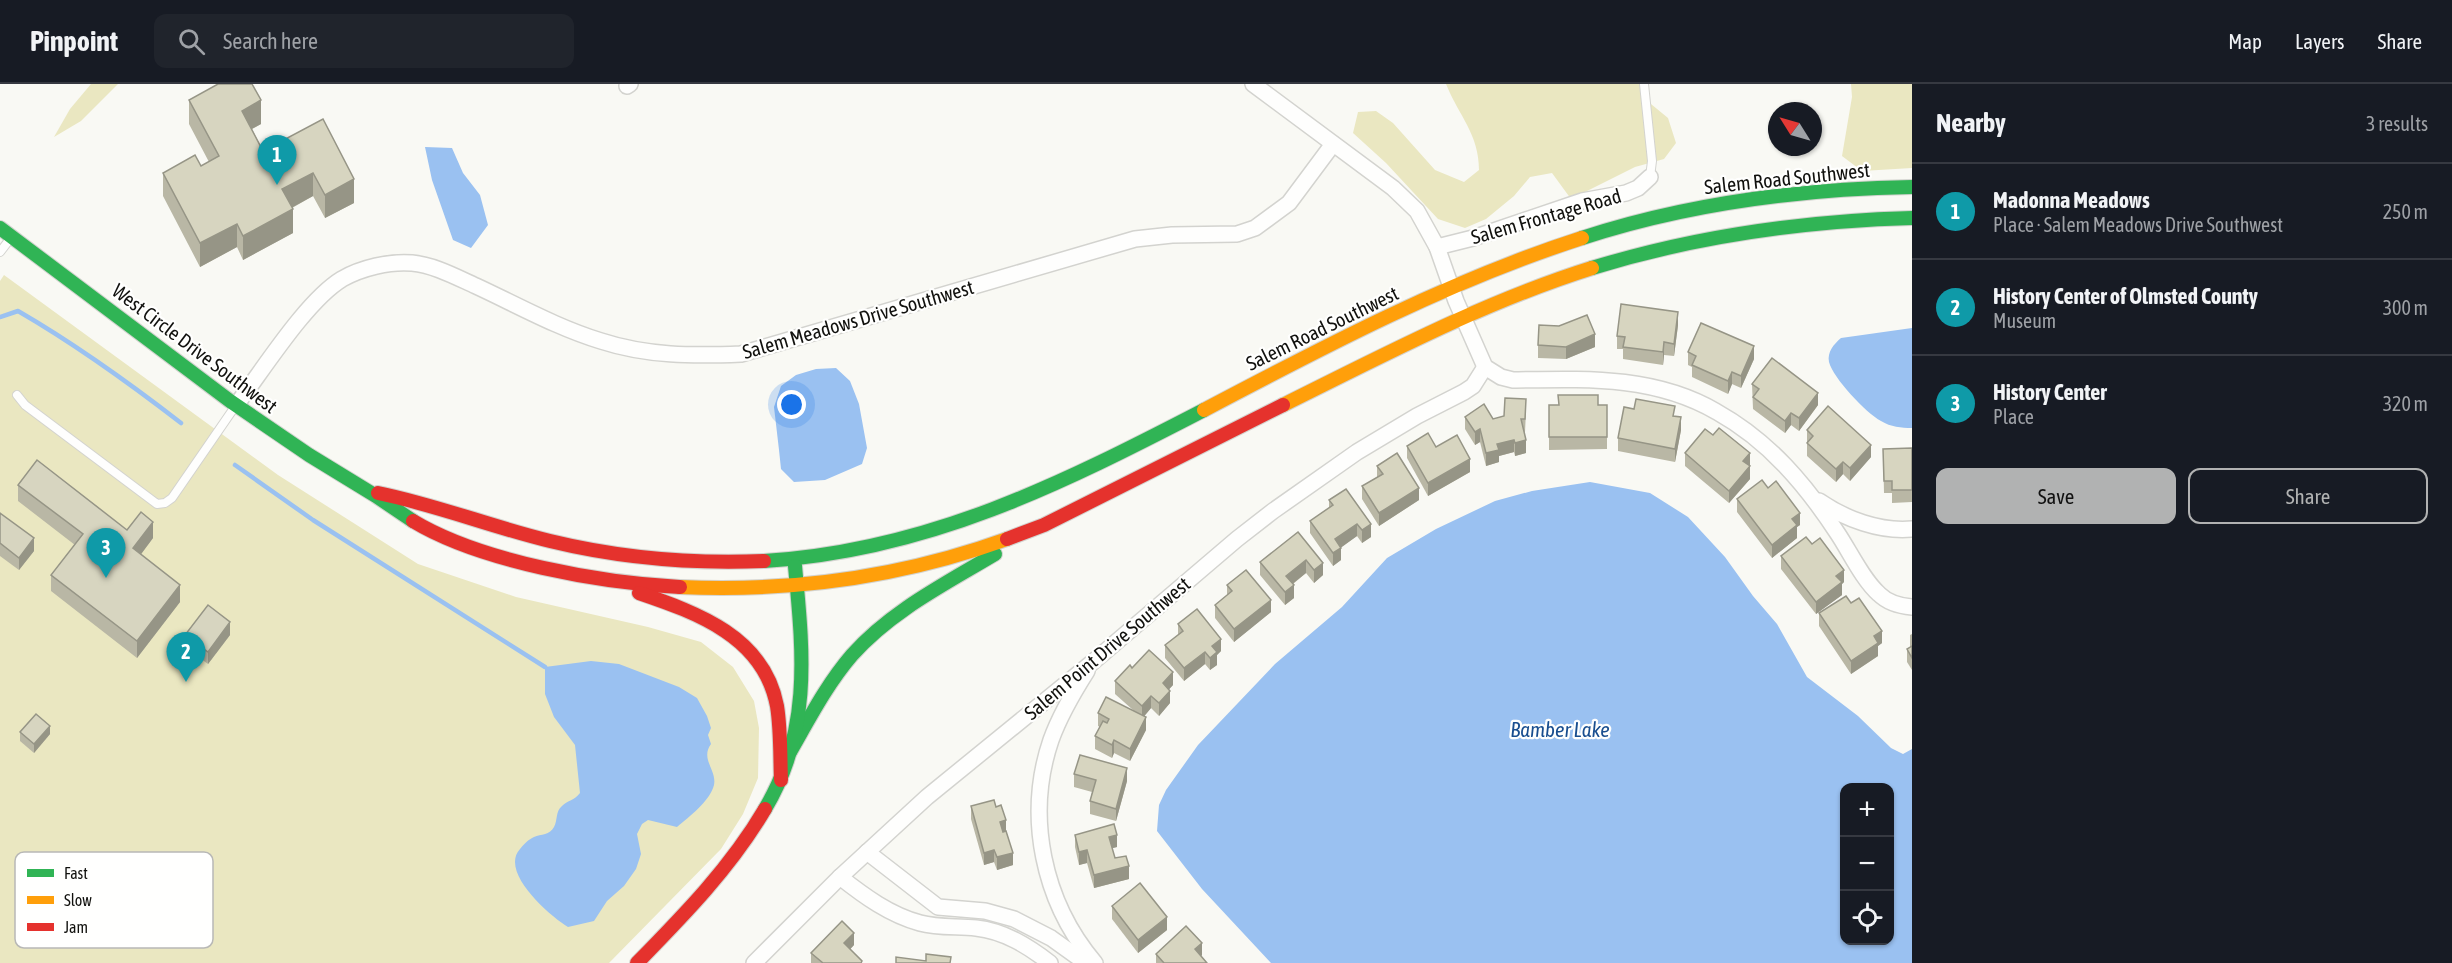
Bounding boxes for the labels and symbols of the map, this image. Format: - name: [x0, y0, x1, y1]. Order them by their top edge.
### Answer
- north arrow: [1768, 102, 1822, 156]
- pin: 1: [258, 135, 296, 185]
- street label: Salem Road Southwest: [1703, 158, 1871, 198]
- street label: Salem Frontage Road: [1468, 184, 1624, 248]
- street label: Salem Meadows Drive Southwest: [740, 275, 976, 363]
- street label: West Circle Drive Southwest: [108, 278, 282, 418]
- street label: Salem Road Southwest: [1242, 281, 1402, 375]
- your location: [777, 390, 806, 419]
- pin: 3: [86, 528, 126, 578]
- street label: Salem Point Drive Southwest: [1020, 572, 1195, 724]
- pin: 2: [166, 632, 206, 682]
- water label: Bamber Lake: [1510, 717, 1610, 741]
- legend: [15, 852, 213, 948]
- text: Fast: [64, 864, 88, 882]
- text: Slow: [64, 891, 92, 909]
- text: Jam: [64, 918, 88, 936]

